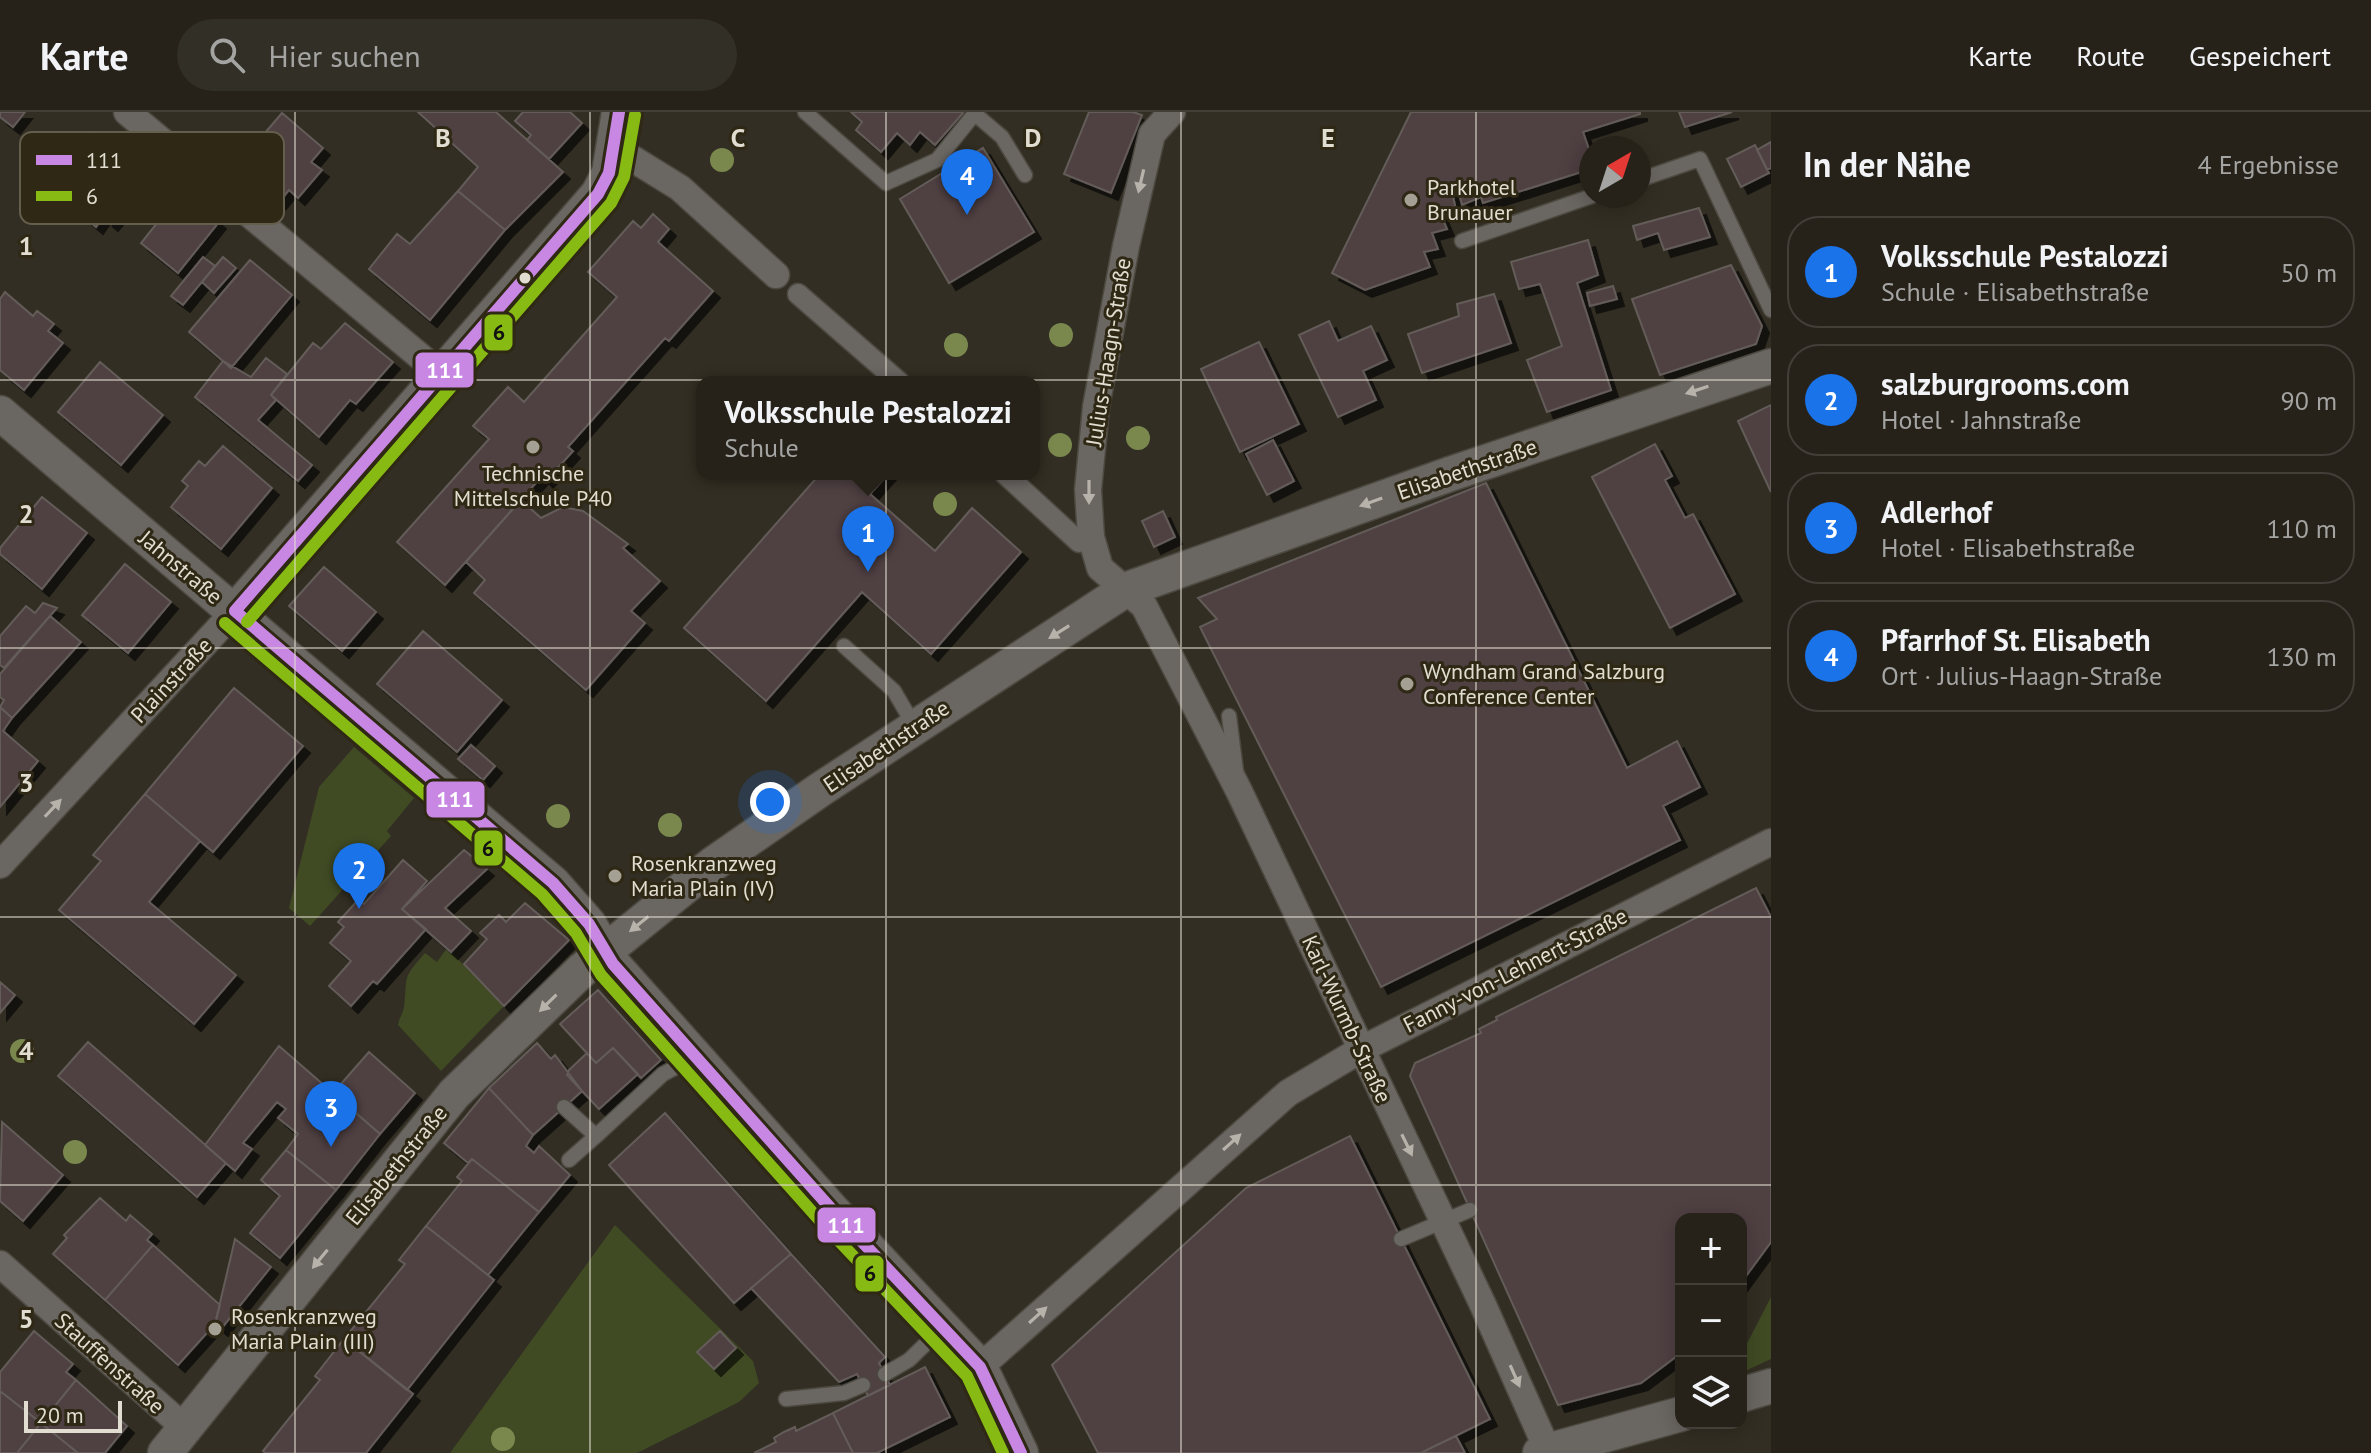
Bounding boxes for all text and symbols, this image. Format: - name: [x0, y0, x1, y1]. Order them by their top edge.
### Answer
- search box: [177, 19, 737, 91]
- text: Karte: [40, 31, 129, 80]
- icon: search: [205, 33, 249, 77]
- text: Hier suchen: [269, 36, 421, 75]
- text: Karte: [1968, 37, 2032, 74]
- text: Route: [2076, 37, 2145, 74]
- text: Gespeichert: [2189, 37, 2331, 74]
- text: B: [435, 121, 451, 154]
- text: C: [731, 121, 745, 154]
- text: D: [1025, 121, 1041, 154]
- text: E: [1321, 121, 1335, 154]
- legend: [20, 132, 284, 224]
- north arrow: [1579, 136, 1651, 208]
- text: In der Nähe: [1803, 142, 1971, 186]
- text: 111: [86, 146, 122, 174]
- text: 4 Ergebnisse: [2198, 148, 2339, 181]
- pin: 4: [941, 149, 993, 215]
- one-way arrow: [1134, 169, 1147, 194]
- place label: Parkhotel Brunauer: [1427, 173, 1517, 226]
- text: 6: [86, 182, 98, 210]
- marker: Parkhotel Brunauer: [1402, 191, 1420, 209]
- text: 1: [19, 229, 33, 262]
- text: Volksschule Pestalozzi: [1881, 236, 2169, 275]
- street label: Julius-Haagn-Straße: [1079, 256, 1137, 449]
- text: 1: [1824, 256, 1838, 289]
- text: 50 m: [2281, 256, 2337, 289]
- unlabelled marker: [517, 270, 533, 286]
- text: Schule · Elisabethstraße: [1881, 275, 2149, 308]
- line badge: 6: [483, 313, 514, 352]
- text: 6: [493, 318, 505, 346]
- line badge: 111: [414, 351, 475, 389]
- text: 111: [426, 356, 464, 384]
- text: salzburgrooms.com: [1881, 364, 2130, 403]
- popup: [696, 376, 1040, 480]
- one-way arrow: [1684, 384, 1708, 397]
- text: 2: [1824, 384, 1838, 417]
- text: 90 m: [2281, 384, 2337, 417]
- text: Volksschule Pestalozzi: [724, 392, 1012, 431]
- text: Hotel · Jahnstraße: [1881, 403, 2082, 436]
- text: Schule: [724, 431, 799, 464]
- street label: Elisabethstraße: [1393, 432, 1541, 506]
- marker: Technische Mittelschule P40: [524, 438, 542, 456]
- place label: Technische Mittelschule P40: [454, 459, 612, 512]
- one-way arrow: [1083, 480, 1095, 505]
- text: Adlerhof: [1881, 492, 1992, 531]
- one-way arrow: [1359, 496, 1383, 508]
- text: 2: [19, 497, 33, 530]
- pin: 1: [842, 506, 894, 572]
- text: 3: [1824, 512, 1838, 545]
- text: 110 m: [2266, 512, 2337, 545]
- street label: Jahnstraße: [133, 523, 229, 610]
- text: Hotel · Elisabethstraße: [1881, 531, 2135, 564]
- text: Pfarrhof St. Elisabeth: [1881, 620, 2151, 659]
- one-way arrow: [1049, 624, 1070, 639]
- street label: Plainstraße: [124, 631, 218, 729]
- text: 4: [1824, 640, 1838, 673]
- text: 130 m: [2266, 640, 2337, 673]
- place label: Wyndham Grand Salzburg Conference Center: [1423, 657, 1665, 710]
- text: Ort · Julius-Haagn-Straße: [1881, 659, 2162, 692]
- marker: Wyndham Grand Salzburg Conference Center: [1398, 675, 1416, 693]
- street label: Elisabethstraße: [818, 694, 954, 798]
- text: 3: [19, 766, 33, 799]
- line badge: 111: [425, 780, 486, 819]
- your location: [750, 782, 790, 822]
- text: 111: [436, 785, 474, 813]
- one-way arrow: [43, 799, 61, 818]
- line badge: 6: [473, 829, 504, 867]
- text: 6: [482, 834, 494, 862]
- pin: 2: [333, 843, 385, 909]
- place label: Rosenkranzweg Maria Plain (IV): [631, 849, 777, 902]
- marker: Rosenkranzweg Maria Plain (IV): [606, 867, 624, 885]
- street label: Fanny-von-Lehnert-Straße: [1398, 901, 1632, 1039]
- one-way arrow: [629, 915, 649, 931]
- street label: Karl-Wurmb-Straße: [1296, 931, 1398, 1107]
- one-way arrow: [539, 993, 558, 1012]
- text: 4: [19, 1034, 34, 1067]
- pin: 3: [305, 1081, 357, 1147]
- street label: Elisabethstraße: [339, 1099, 453, 1231]
- one-way arrow: [1400, 1133, 1414, 1157]
- one-way arrow: [1223, 1134, 1242, 1152]
- line badge: 111: [816, 1206, 877, 1244]
- text: 111: [827, 1211, 865, 1239]
- map controls: [1675, 1213, 1747, 1429]
- button: +: [1675, 1213, 1747, 1285]
- one-way arrow: [312, 1249, 329, 1269]
- line badge: 6: [854, 1254, 885, 1293]
- text: 6: [864, 1259, 876, 1287]
- button: −: [1675, 1285, 1747, 1357]
- text: 5: [19, 1302, 33, 1335]
- place label: Rosenkranzweg Maria Plain (III): [231, 1302, 377, 1355]
- street label: Stauffenstraße: [49, 1306, 171, 1420]
- one-way arrow: [1027, 1307, 1047, 1324]
- marker: Rosenkranzweg Maria Plain (III): [206, 1320, 224, 1338]
- button: layers: [1675, 1357, 1747, 1429]
- one-way arrow: [1508, 1364, 1521, 1388]
- scale bar: [24, 1397, 122, 1433]
- text: 20 m: [36, 1401, 84, 1429]

